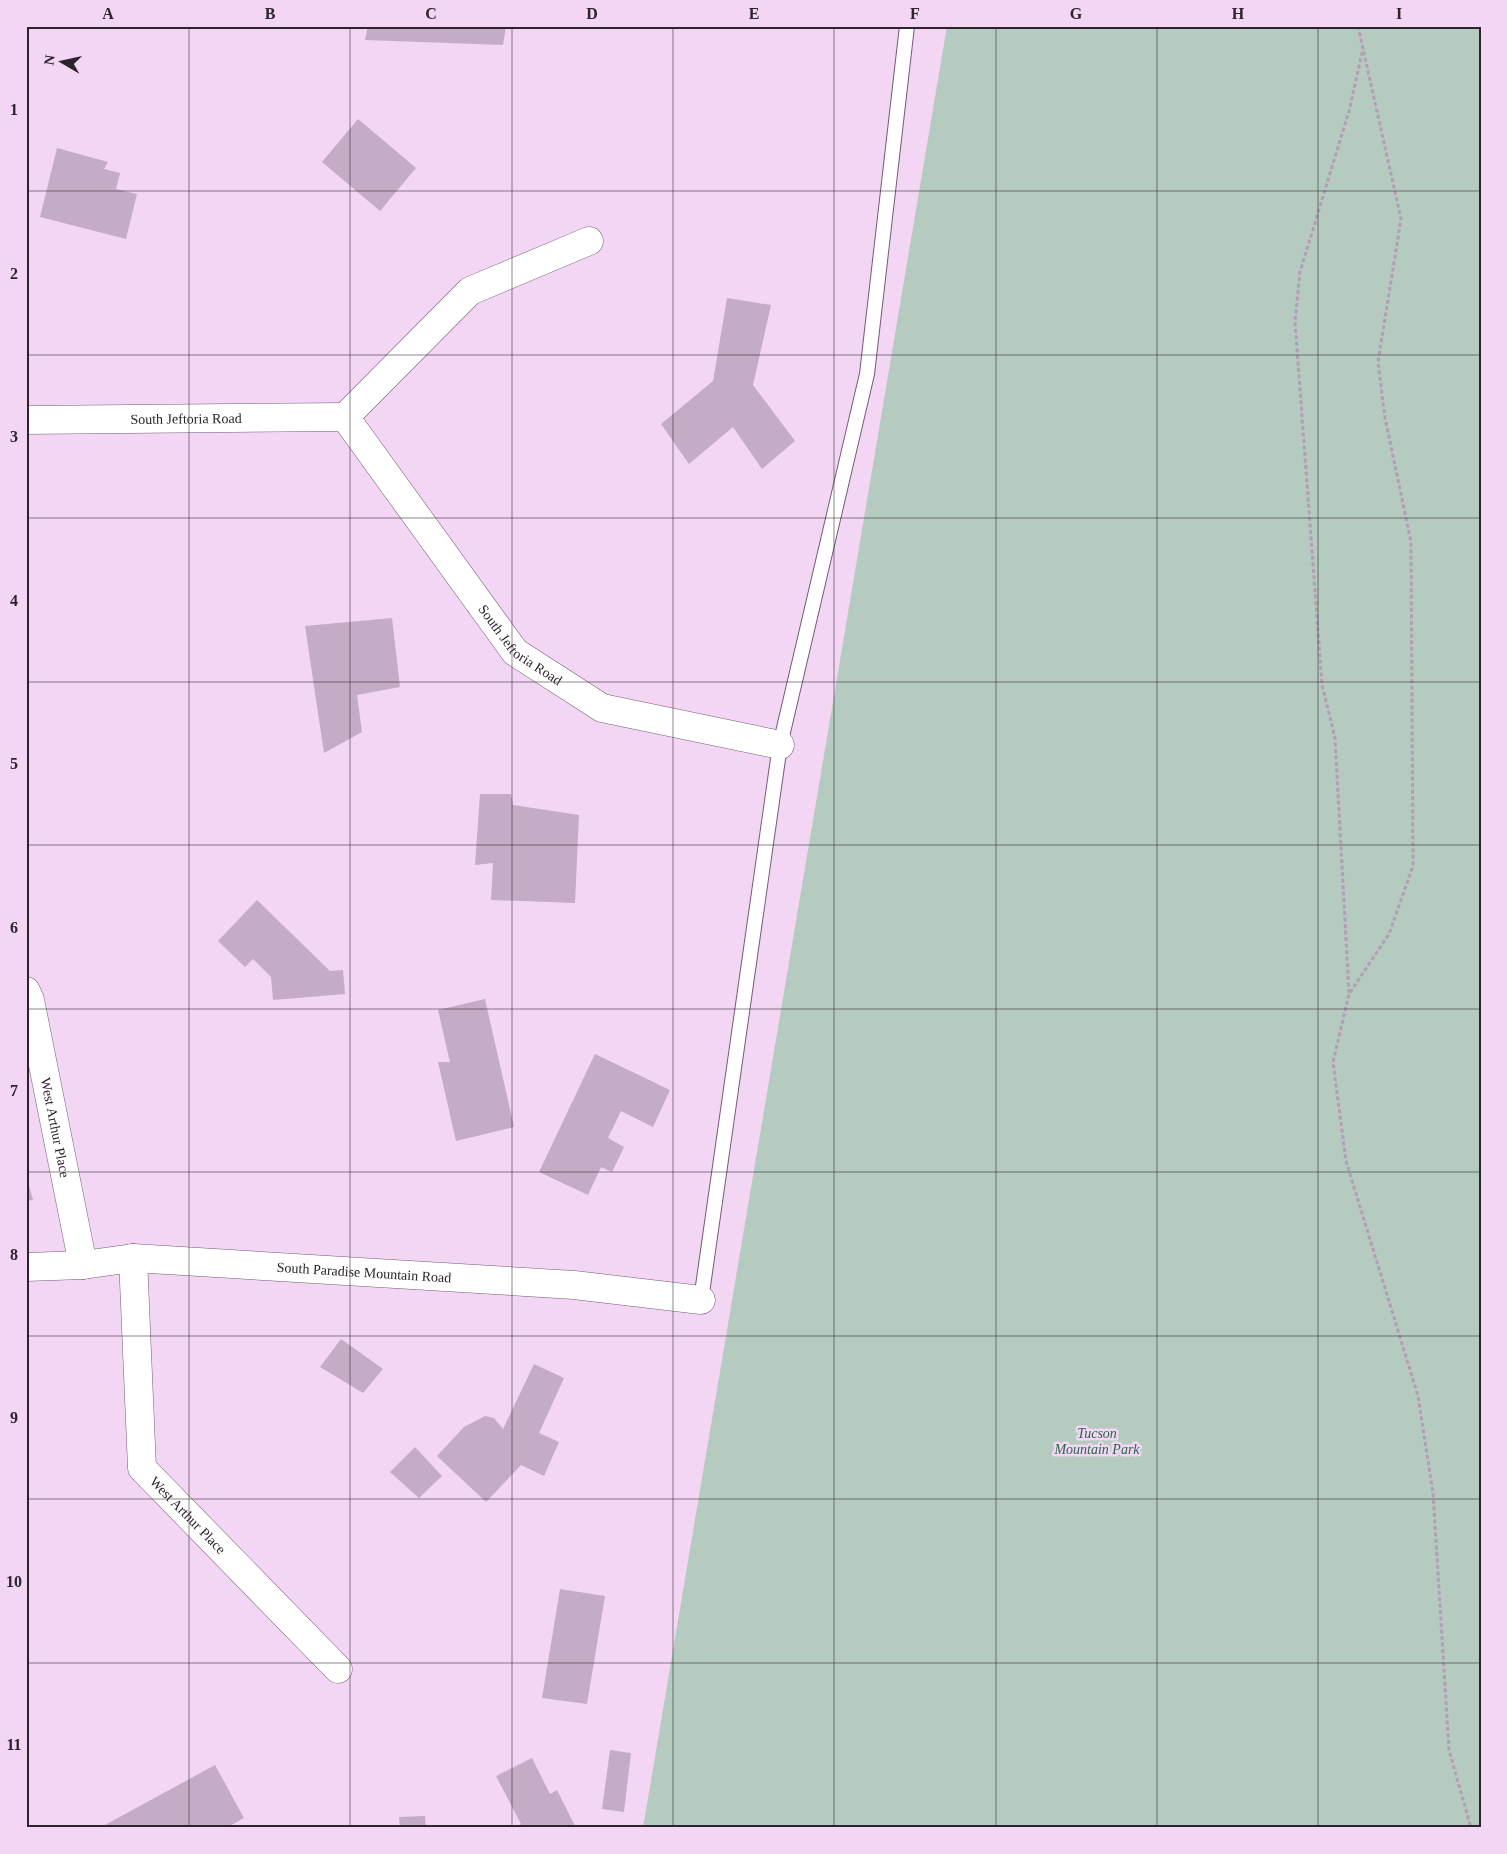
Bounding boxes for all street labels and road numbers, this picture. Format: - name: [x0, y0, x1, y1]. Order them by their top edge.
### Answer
- street label: South Jeftoria Road: [130, 410, 242, 427]
- street label: South Jeftoria Road: [476, 602, 565, 688]
- street label: West Arthur Place: [38, 1076, 73, 1179]
- street label: South Paradise Mountain Road: [276, 1259, 452, 1285]
- street label: West Arthur Place: [147, 1474, 229, 1557]

